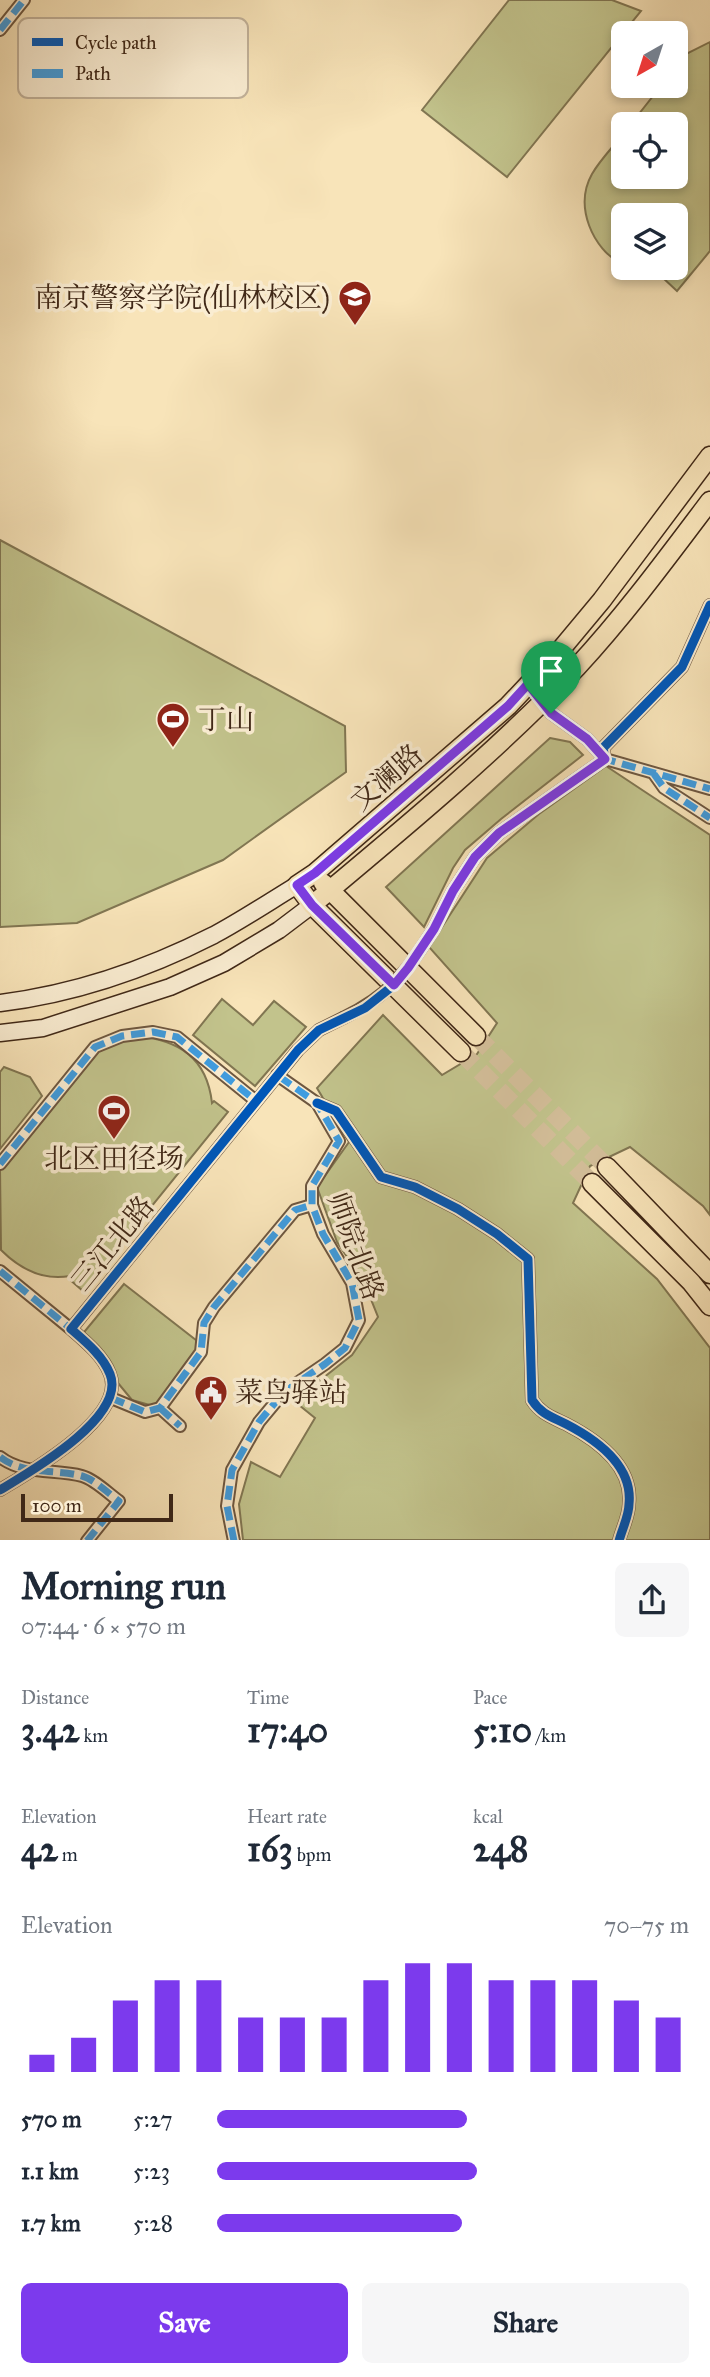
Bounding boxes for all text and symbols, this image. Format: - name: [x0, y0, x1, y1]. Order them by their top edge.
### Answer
- legend: [18, 18, 248, 98]
- north arrow: [611, 21, 688, 98]
- map controls: [611, 21, 688, 280]
- text: Cycle path: [75, 31, 157, 54]
- text: Path: [75, 62, 111, 85]
- button: locate: [611, 112, 688, 189]
- button: layers: [611, 203, 688, 280]
- school or university icon: 南京警察学院(仙林校区): [336, 278, 374, 327]
- place label: 南京警察学院(仙林校区): [34, 280, 330, 315]
- pin: [521, 641, 581, 713]
- icon: arrive: [532, 652, 570, 690]
- sports icon: 丁山: [154, 700, 192, 749]
- place label: 丁山: [198, 702, 254, 737]
- street label: 文澜路: [343, 737, 430, 818]
- sports icon: 北区田径场: [95, 1092, 133, 1141]
- place label: 北区田径场: [44, 1141, 184, 1176]
- street label: 师院北路: [320, 1188, 391, 1305]
- street label: 三江北路: [64, 1189, 161, 1298]
- public building icon: 菜鸟驿站: [192, 1373, 230, 1422]
- place label: 菜鸟驿站: [235, 1375, 347, 1410]
- scale bar: [21, 1492, 173, 1523]
- text: 100 m: [32, 1494, 82, 1517]
- text: Morning run: [21, 1563, 226, 1609]
- button: share: [615, 1563, 689, 1637]
- text: 07:44 · 6 × 570 m: [21, 1612, 186, 1640]
- text: Distance: [21, 1686, 89, 1709]
- text: Time: [247, 1686, 289, 1709]
- text: Pace: [473, 1686, 507, 1709]
- text: 3.42: [21, 1709, 79, 1752]
- text: 17:40: [247, 1709, 328, 1752]
- text: 5:10: [473, 1709, 532, 1752]
- text: km: [79, 1724, 108, 1747]
- text: /km: [532, 1724, 566, 1747]
- text: Elevation: [21, 1805, 96, 1828]
- text: Heart rate: [247, 1805, 327, 1828]
- text: kcal: [473, 1805, 503, 1828]
- text: 42: [21, 1828, 58, 1871]
- text: 163: [247, 1828, 293, 1871]
- text: 248: [473, 1828, 528, 1871]
- text: m: [58, 1843, 78, 1866]
- text: bpm: [293, 1843, 331, 1866]
- text: Elevation: [21, 1911, 112, 1939]
- text: 70–75 m: [604, 1911, 689, 1939]
- text: 570 m: [21, 2105, 82, 2133]
- text: 5:27: [133, 2105, 173, 2133]
- text: 1.1 km: [21, 2157, 79, 2185]
- text: 5:23: [133, 2157, 170, 2185]
- text: 1.7 km: [21, 2209, 81, 2237]
- text: 5:28: [133, 2209, 173, 2237]
- button: Save: [21, 2283, 348, 2363]
- button: Share: [362, 2283, 689, 2363]

